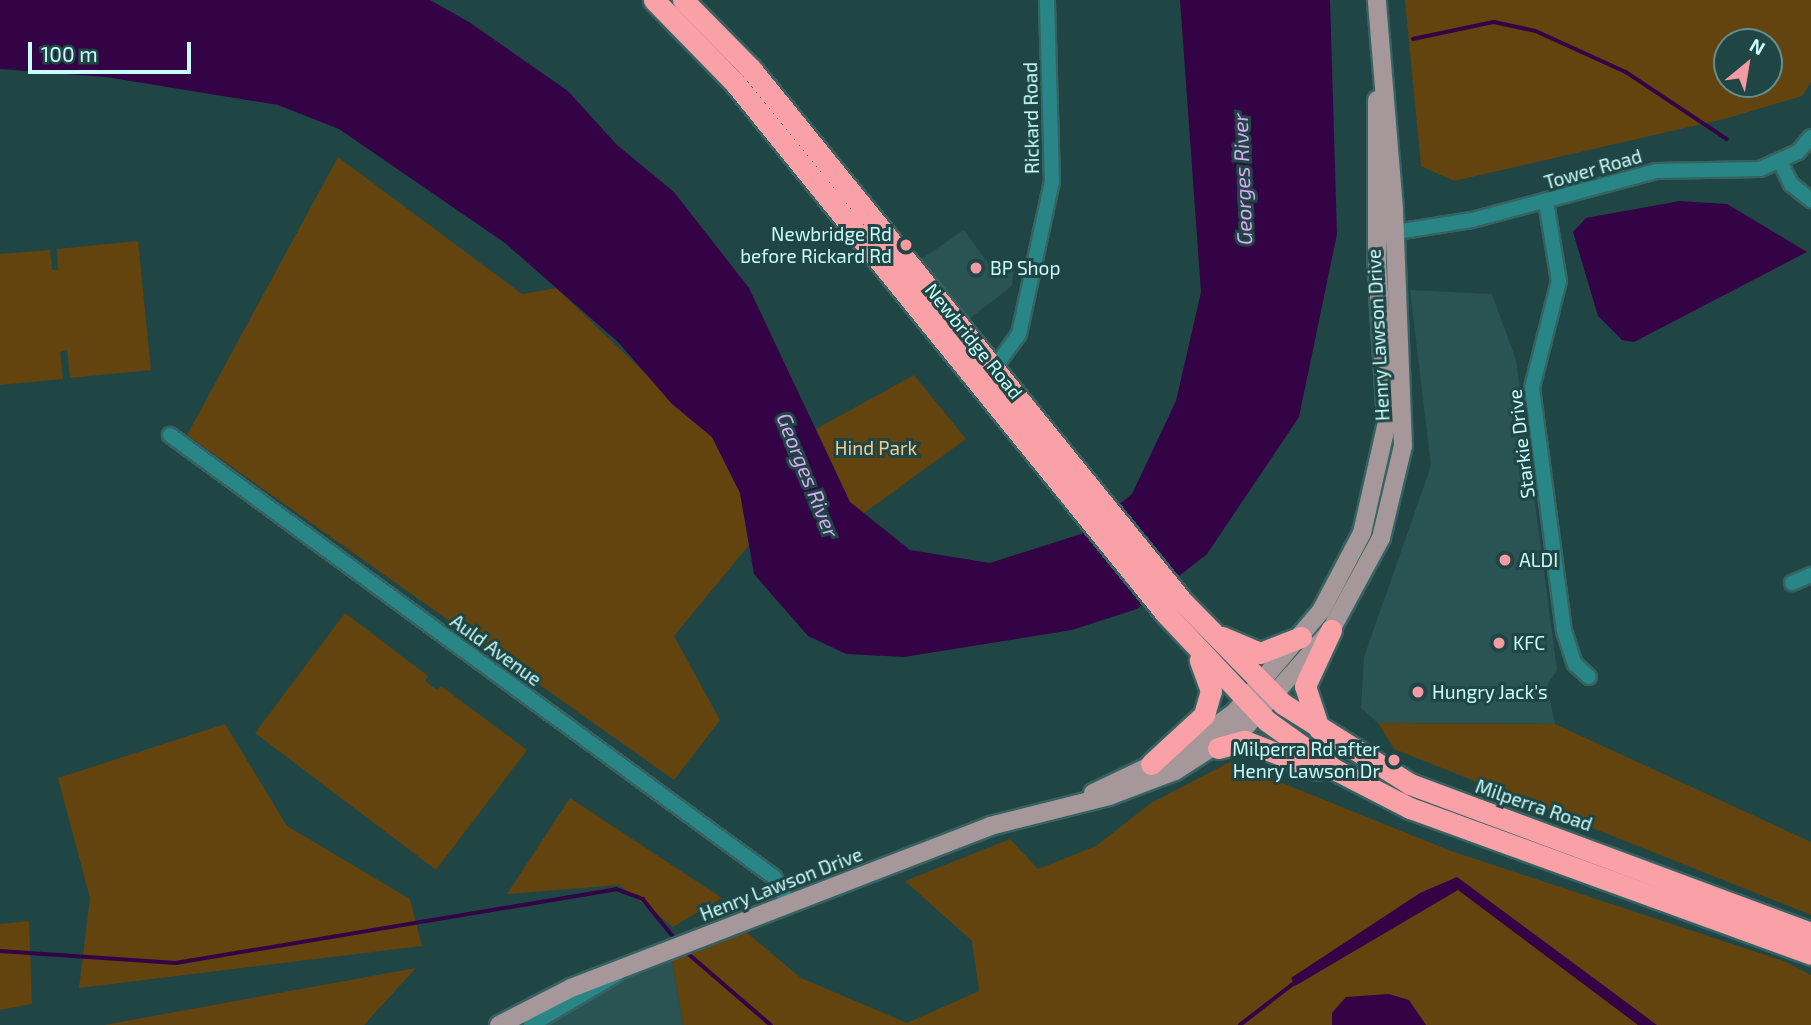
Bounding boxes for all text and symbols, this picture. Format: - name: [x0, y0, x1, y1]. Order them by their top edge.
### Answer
- scale bar: [32, 28, 194, 72]
- north arrow: [1713, 28, 1783, 98]
- text: N: [1746, 33, 1769, 60]
- text: 100 m: [41, 41, 98, 66]
- street label: Rickard Road: [1019, 62, 1043, 174]
- water label: Georges River: [1227, 113, 1257, 245]
- street label: Tower Road: [1541, 144, 1645, 194]
- place label: Newbridge Rd before Rickard Rd: [740, 223, 892, 267]
- marker: Newbridge Rd before Rickard Rd: [898, 237, 914, 253]
- street label: Henry Lawson Drive: [1362, 248, 1394, 422]
- place label: BP Shop: [990, 257, 1061, 279]
- marker: BP Shop: [968, 260, 984, 276]
- street label: Newbridge Road: [920, 279, 1028, 403]
- street label: Starkie Drive: [1503, 388, 1539, 500]
- water label: Georges River: [772, 409, 844, 541]
- park label: Hind Park: [835, 437, 917, 459]
- place label: ALDI: [1519, 549, 1558, 571]
- marker: ALDI: [1497, 552, 1513, 568]
- street label: Auld Avenue: [446, 609, 546, 691]
- place label: KFC: [1513, 632, 1545, 654]
- marker: KFC: [1491, 635, 1507, 651]
- place label: Hungry Jack's: [1432, 681, 1549, 703]
- marker: Hungry Jack's: [1410, 684, 1426, 700]
- place label: Milperra Rd after Henry Lawson Dr: [1232, 738, 1380, 782]
- marker: Milperra Rd after Henry Lawson Dr: [1386, 752, 1402, 768]
- street label: Milperra Road: [1473, 774, 1595, 836]
- street label: Henry Lawson Drive: [696, 842, 866, 926]

